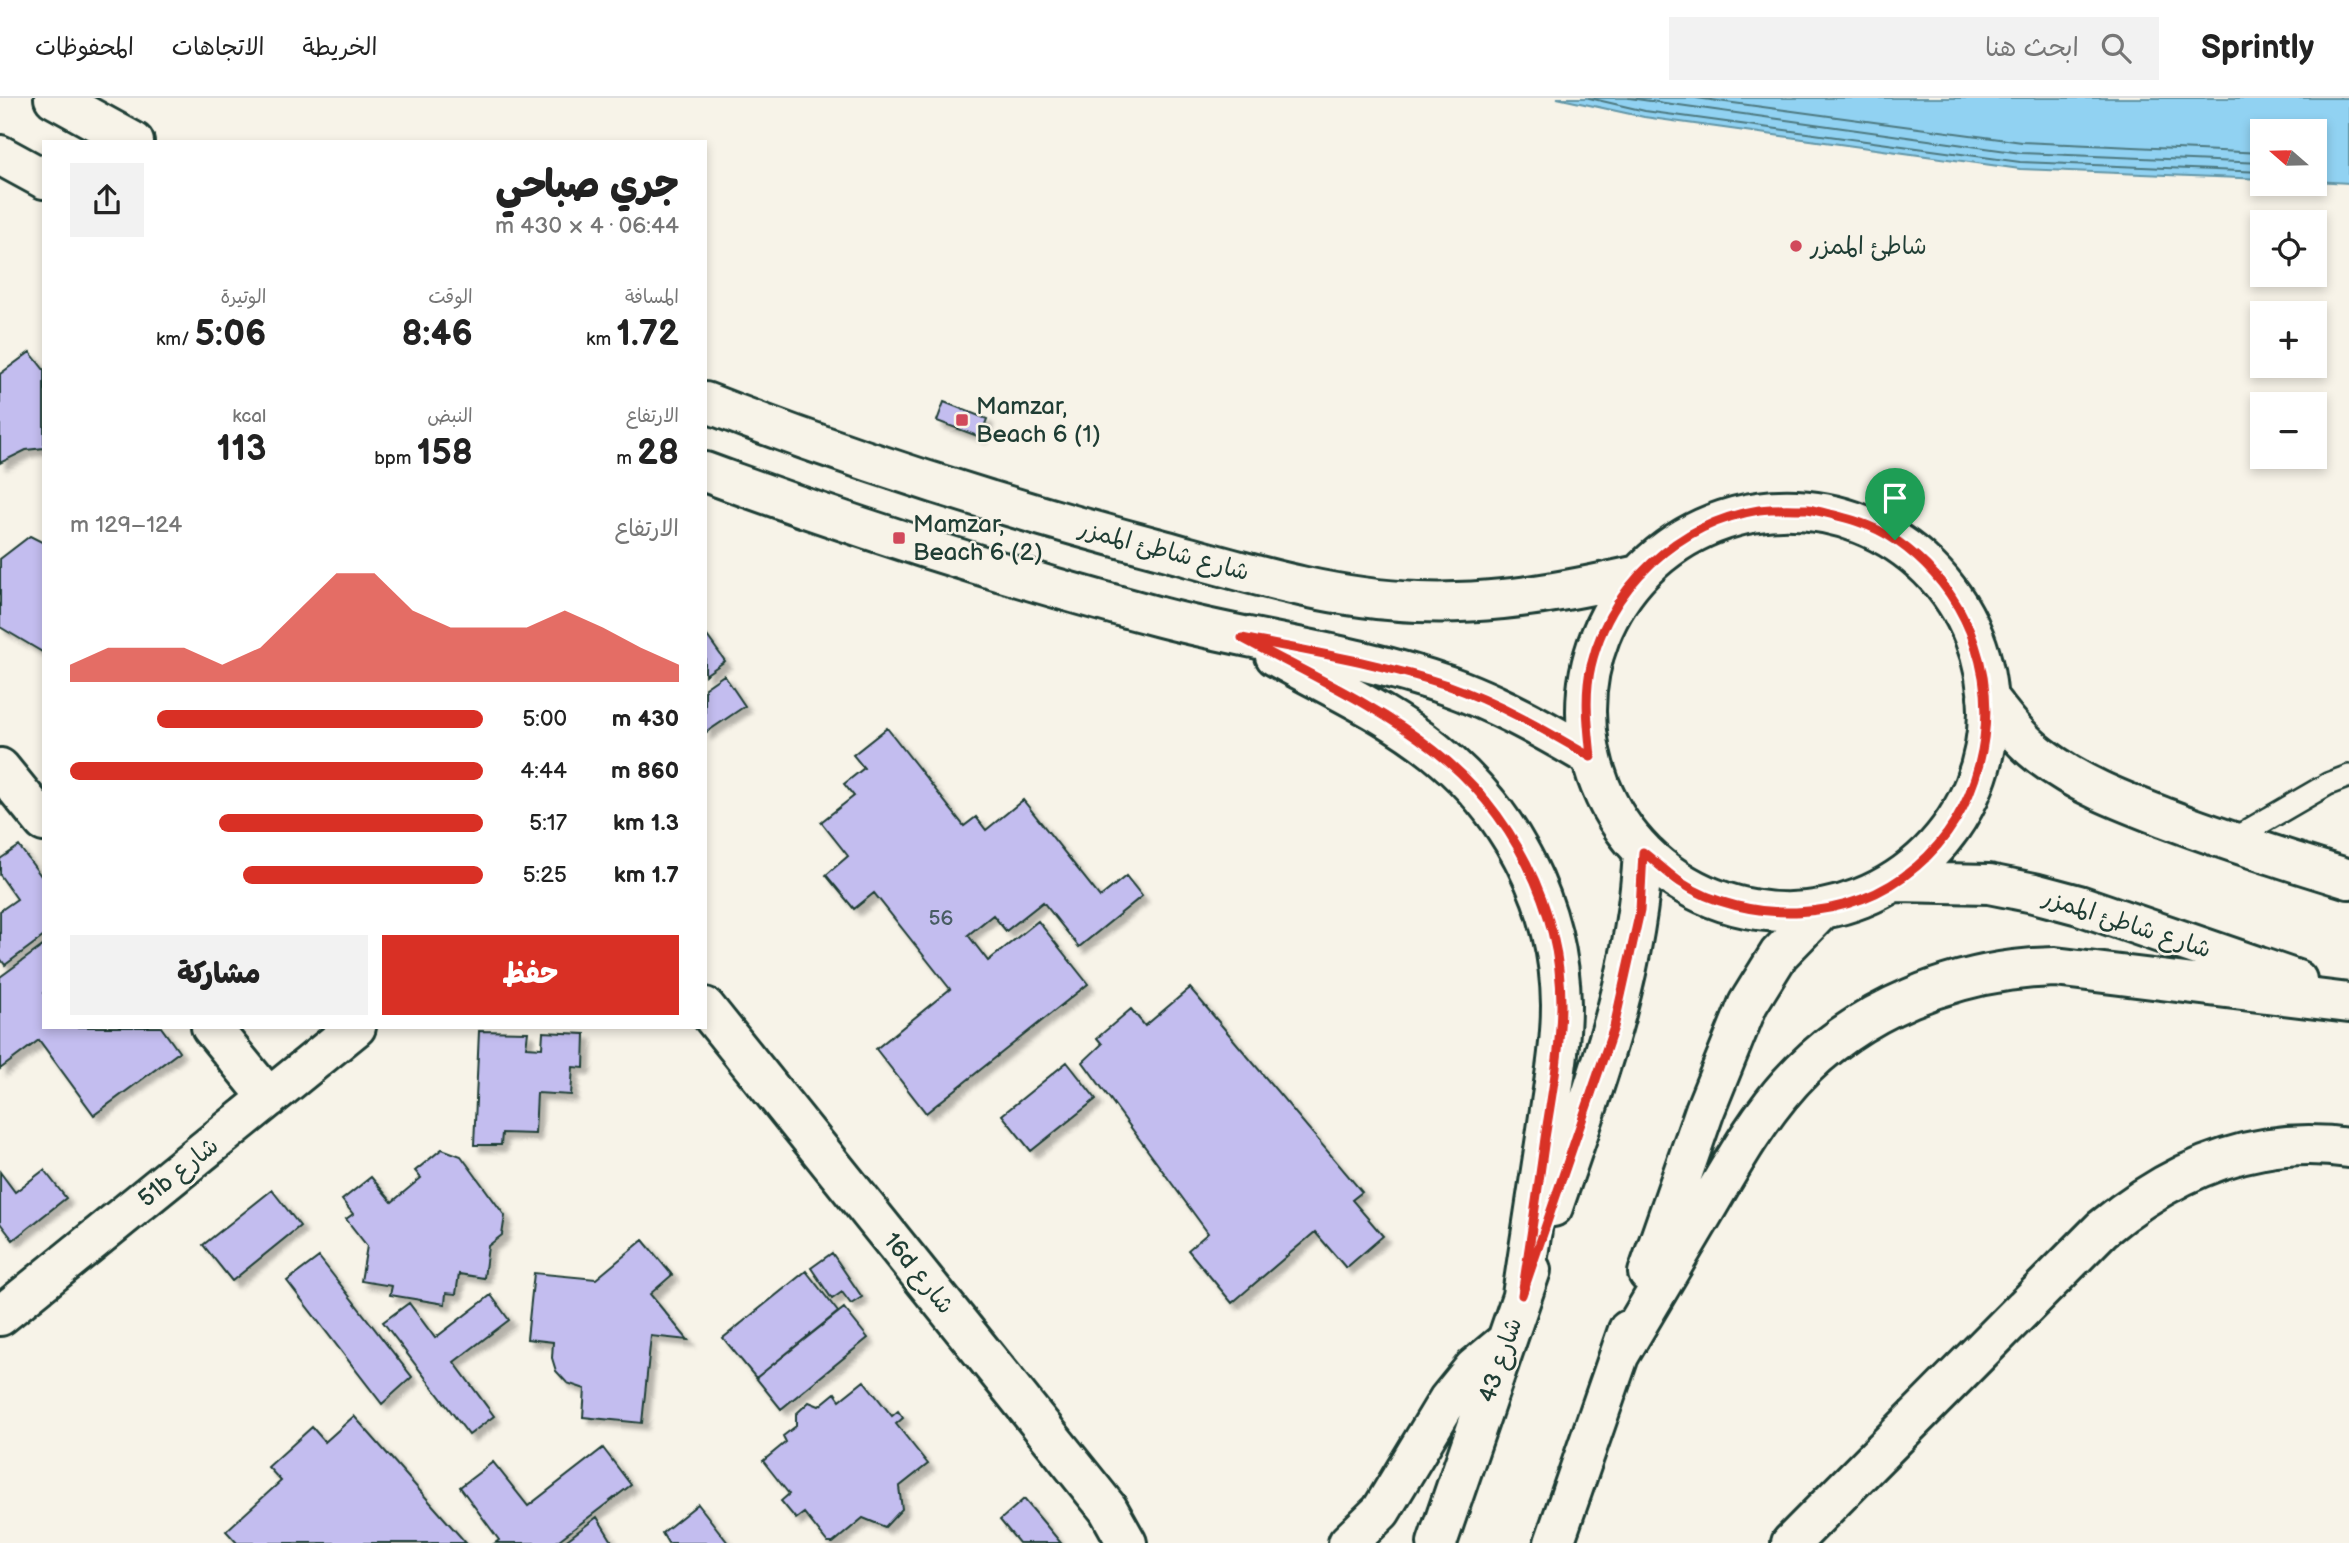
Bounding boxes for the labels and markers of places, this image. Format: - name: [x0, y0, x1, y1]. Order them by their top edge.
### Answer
- place label: شاطئ الممزر: [1809, 232, 1927, 261]
- marker: شاطئ الممزر: [1788, 238, 1804, 254]
- place label: Mamzar, Beach 6 (1): [976, 392, 1101, 449]
- marker: Mamzar, Beach 6 (1): [954, 412, 970, 428]
- pin: [1865, 468, 1925, 540]
- place label: Mamzar, Beach 6 (2): [913, 510, 1043, 567]
- marker: Mamzar, Beach 6 (2): [891, 530, 907, 546]

